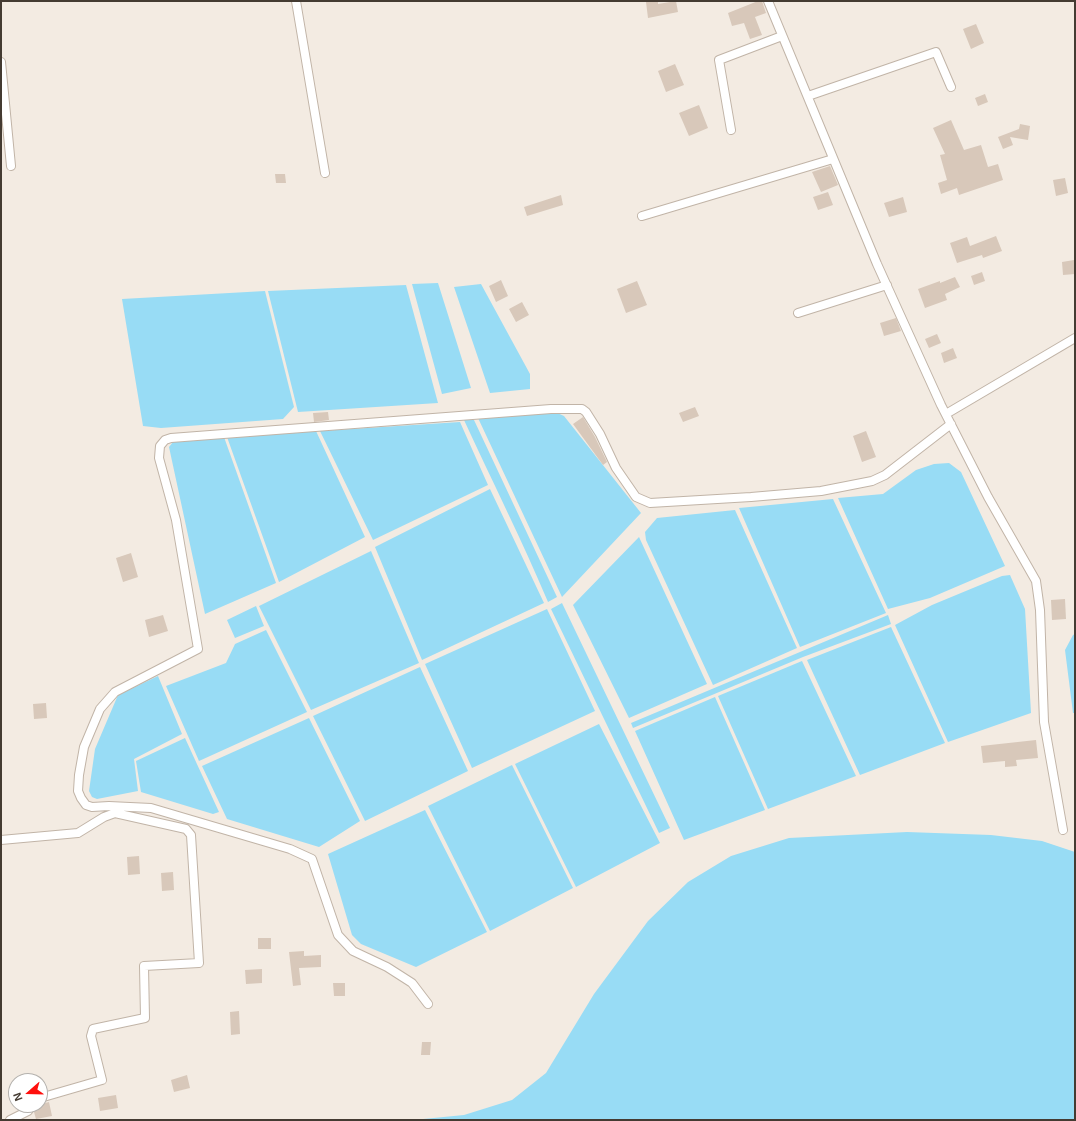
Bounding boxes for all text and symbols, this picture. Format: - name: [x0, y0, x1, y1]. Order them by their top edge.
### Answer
- north arrow: [8, 1073, 48, 1113]
- text: N: [11, 1091, 25, 1103]

